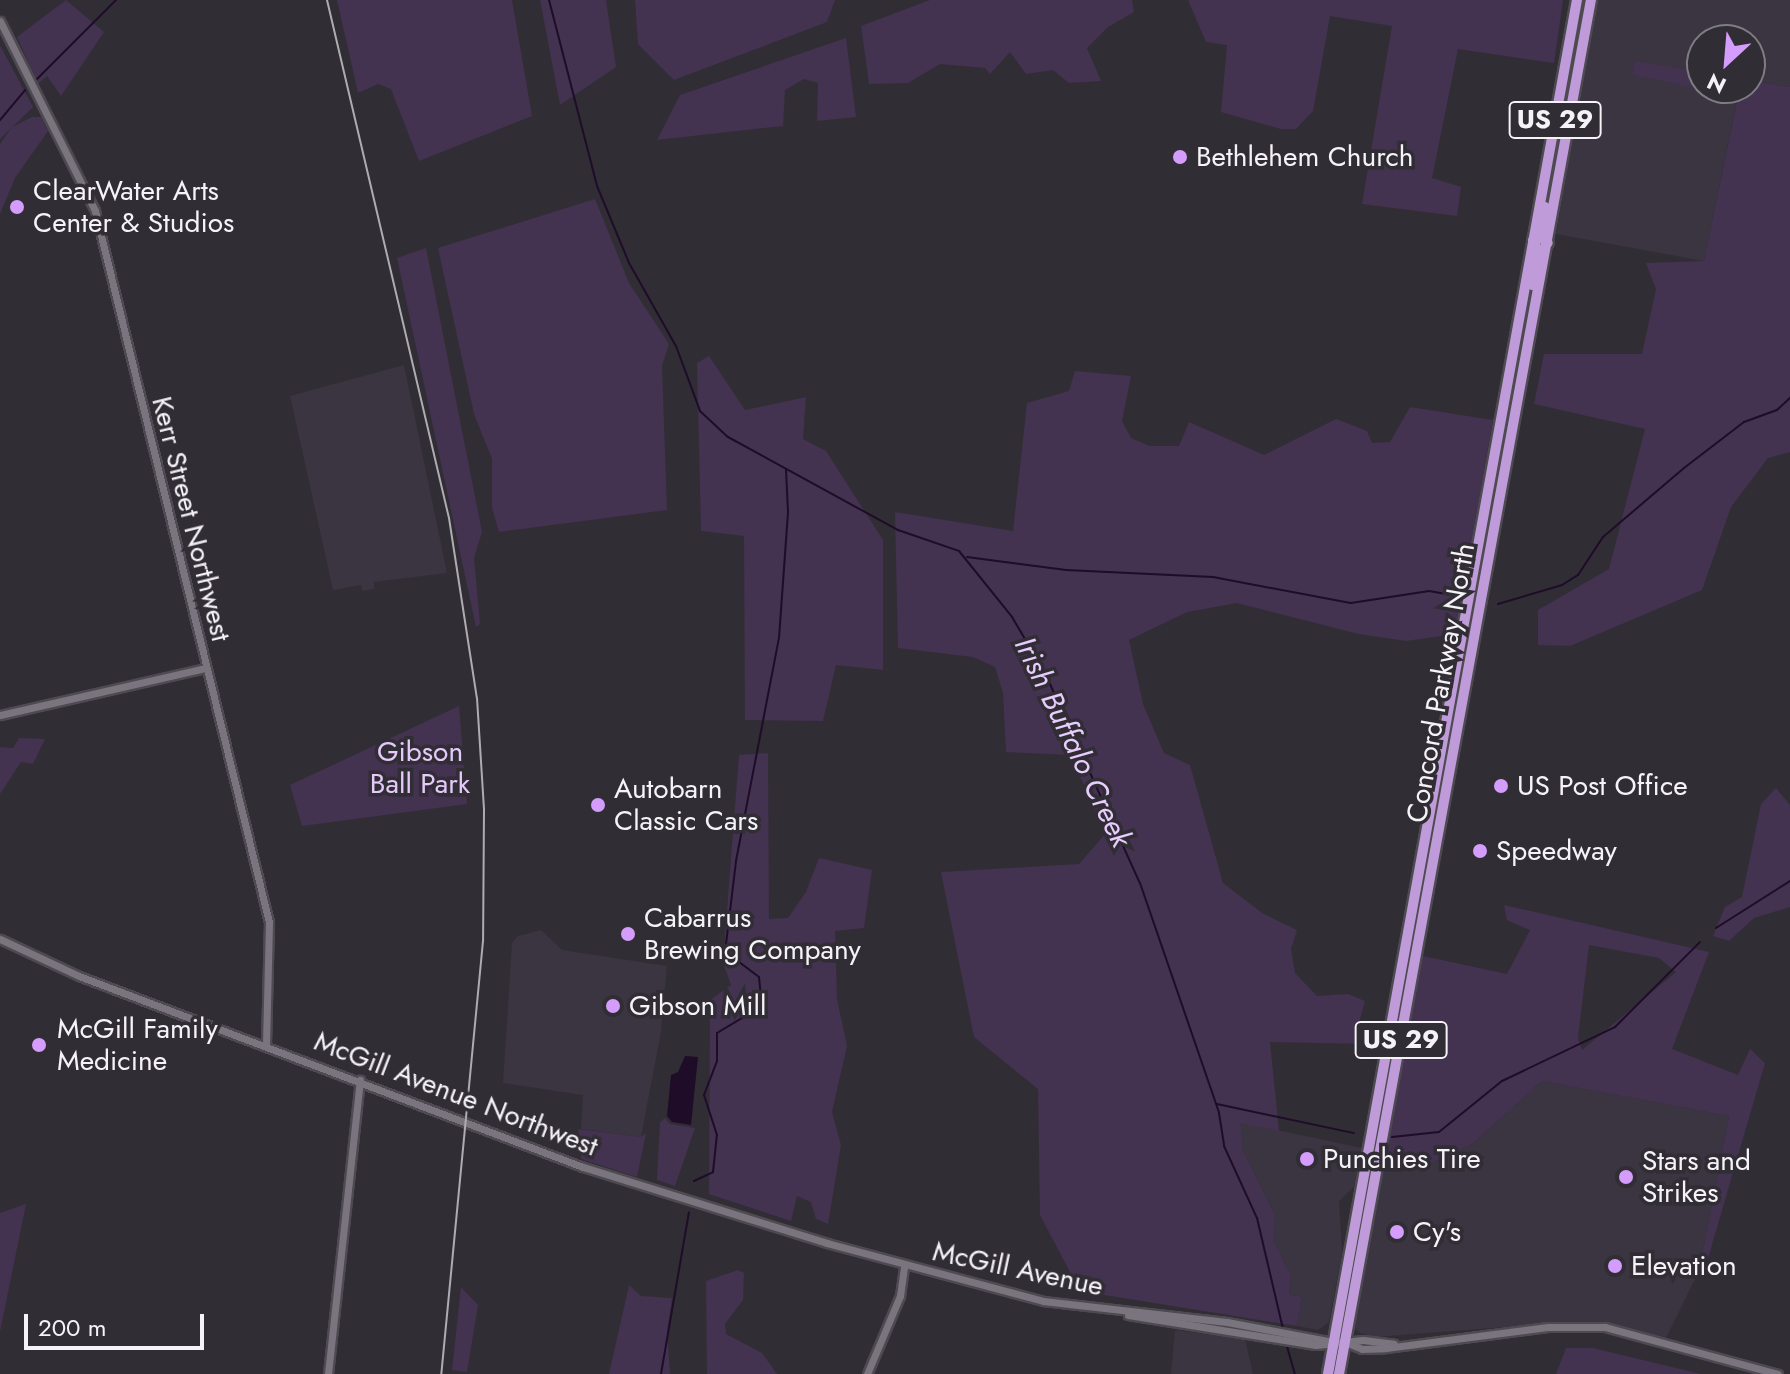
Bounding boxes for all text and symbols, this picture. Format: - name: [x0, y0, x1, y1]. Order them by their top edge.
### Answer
- north arrow: [1686, 24, 1766, 104]
- text: N: [1701, 66, 1731, 102]
- road number: US 29: [1507, 98, 1603, 142]
- place label: Bethlehem Church: [1196, 140, 1414, 174]
- marker: Bethlehem Church: [1171, 148, 1189, 166]
- place label: ClearWater Arts Center & Studios: [33, 174, 234, 240]
- marker: ClearWater Arts Center & Studios: [8, 198, 26, 216]
- street label: Kerr Street Northwest: [144, 393, 238, 645]
- street label: Concord Parkway North: [1400, 541, 1482, 825]
- water label: Irish Buffalo Creek: [1007, 631, 1139, 853]
- park label: Gibson Ball Park: [370, 735, 470, 801]
- place label: US Post Office: [1517, 769, 1688, 803]
- place label: Autobarn Classic Cars: [614, 772, 758, 838]
- marker: US Post Office: [1492, 777, 1510, 795]
- marker: Autobarn Classic Cars: [589, 796, 607, 814]
- place label: Speedway: [1496, 834, 1617, 868]
- marker: Speedway: [1471, 842, 1489, 860]
- place label: Cabarrus Brewing Company: [644, 901, 861, 967]
- marker: Cabarrus Brewing Company: [619, 925, 637, 943]
- place label: Gibson Mill: [629, 989, 766, 1023]
- marker: Gibson Mill: [604, 997, 622, 1015]
- place label: McGill Family Medicine: [57, 1012, 218, 1078]
- road number: US 29: [1353, 1018, 1449, 1062]
- street label: McGill Avenue Northwest: [310, 1024, 602, 1164]
- marker: McGill Family Medicine: [28, 1034, 50, 1056]
- place label: Punchies Tire: [1323, 1142, 1481, 1176]
- place label: Stars and Strikes: [1642, 1144, 1751, 1210]
- marker: Punchies Tire: [1298, 1150, 1316, 1168]
- marker: Stars and Strikes: [1617, 1168, 1635, 1186]
- place label: Cy's: [1413, 1215, 1461, 1249]
- marker: Cy's: [1388, 1223, 1406, 1241]
- street label: McGill Avenue: [930, 1235, 1106, 1303]
- place label: Elevation: [1631, 1249, 1737, 1283]
- marker: Elevation: [1606, 1257, 1624, 1275]
- scale bar: [28, 1298, 208, 1348]
- text: 200 m: [38, 1310, 106, 1345]

